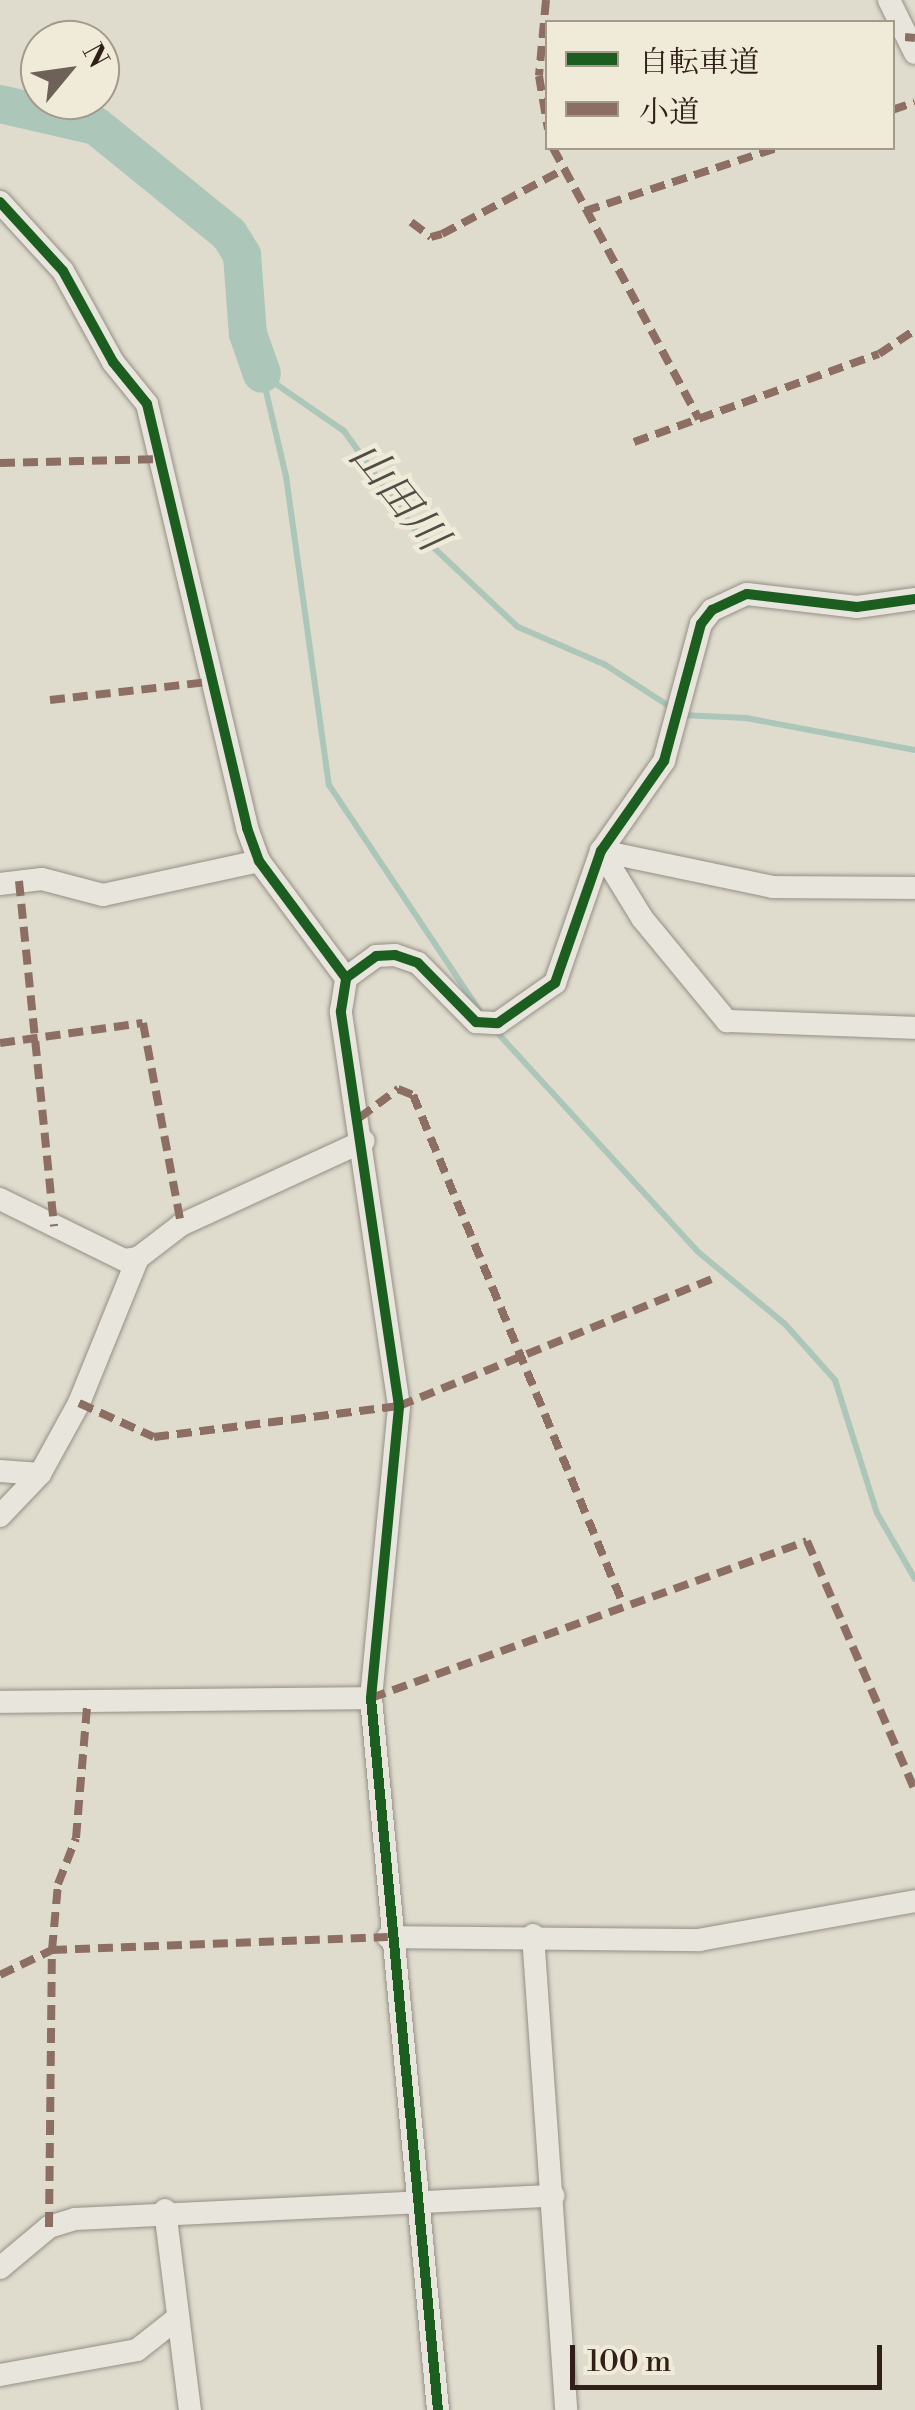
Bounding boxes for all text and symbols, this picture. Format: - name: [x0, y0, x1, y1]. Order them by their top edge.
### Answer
- north arrow: [20, 20, 120, 120]
- legend: [545, 20, 895, 150]
- text: N: [74, 38, 116, 74]
- text: 自転車道: [639, 44, 759, 82]
- text: 小道: [639, 94, 699, 132]
- water label: 山田川: [338, 432, 456, 562]
- scale bar: [575, 2325, 888, 2387]
- text: 100 m: [587, 2343, 671, 2381]

